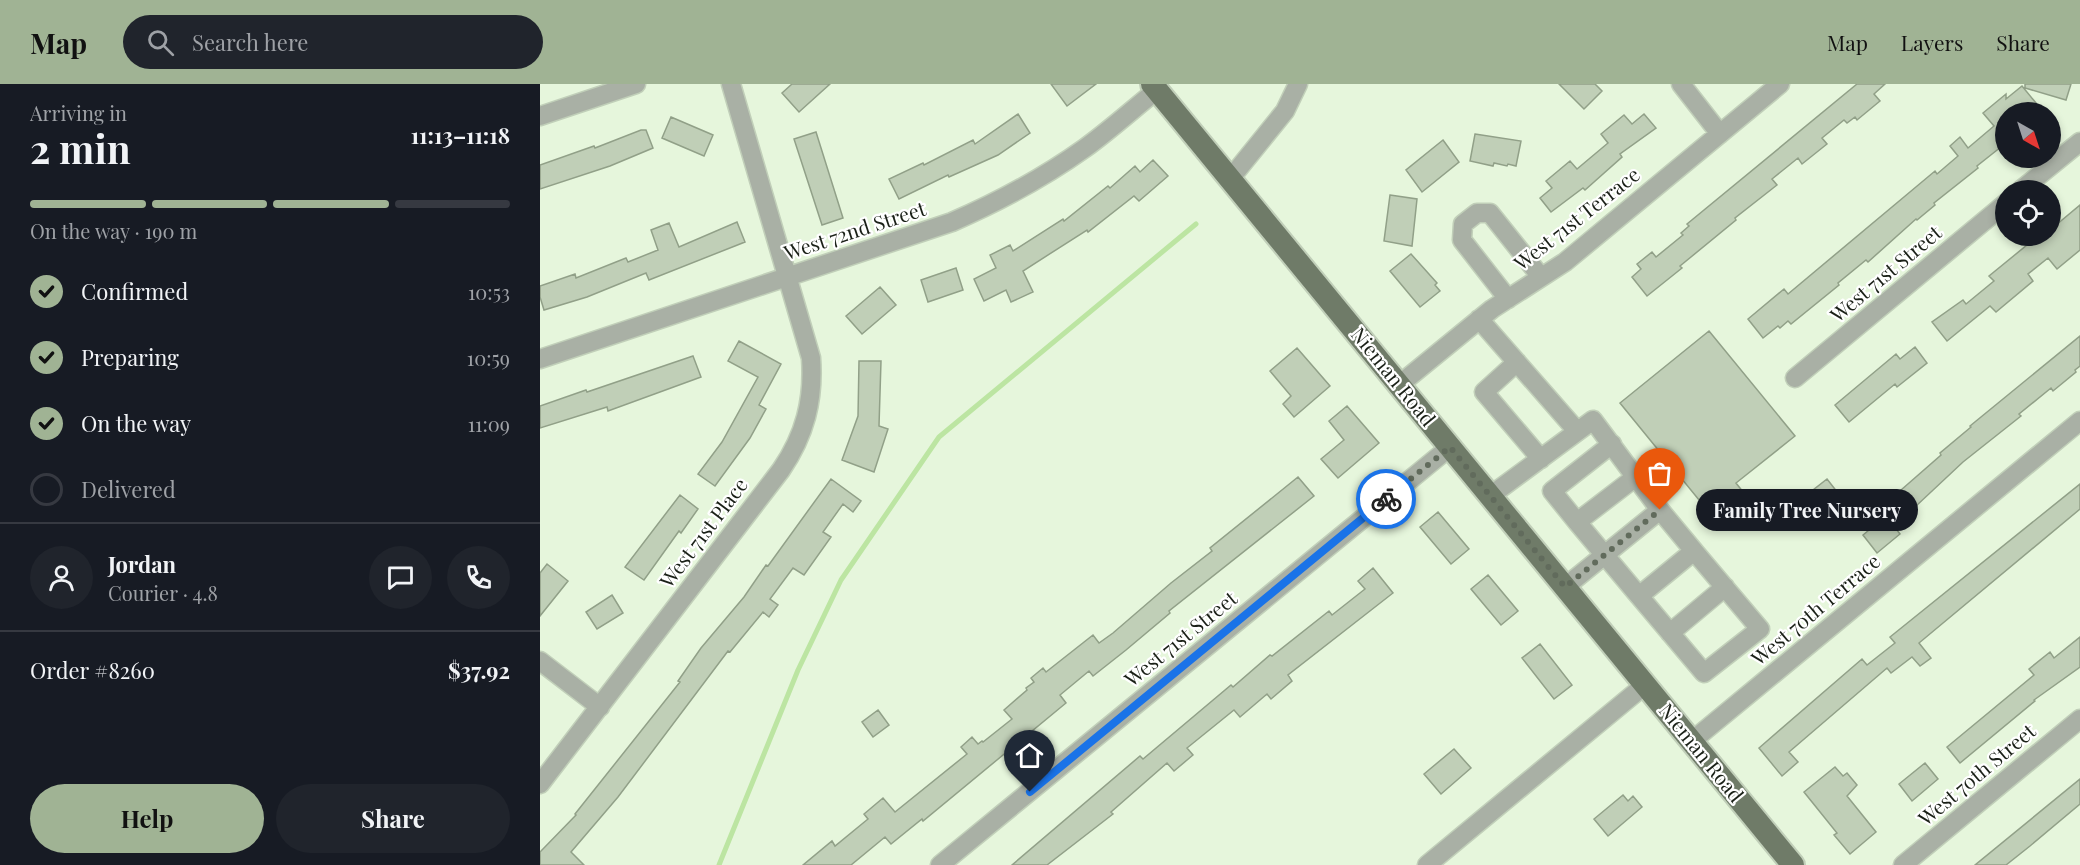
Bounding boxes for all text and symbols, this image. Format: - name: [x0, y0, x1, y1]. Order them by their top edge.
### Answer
- search box: [123, 15, 543, 69]
- text: Map: [30, 24, 87, 61]
- icon: search: [144, 26, 177, 59]
- text: Search here: [192, 27, 308, 57]
- text: Map: [1827, 28, 1868, 56]
- text: Layers: [1901, 28, 1963, 56]
- text: Share: [1996, 28, 2050, 56]
- text: Arriving in: [30, 99, 127, 126]
- north arrow: [1995, 102, 2061, 168]
- map controls: [1995, 102, 2061, 246]
- text: 11:13–11:18: [411, 120, 510, 150]
- text: 2 min: [30, 122, 131, 174]
- street label: West 71st Terrace: [1507, 160, 1644, 276]
- button: locate: [1995, 180, 2061, 246]
- street label: West 72nd Street: [779, 194, 930, 266]
- text: On the way · 190 m: [30, 217, 197, 244]
- street label: West 71st Street: [1823, 218, 1947, 328]
- icon: check: [30, 275, 63, 308]
- text: Confirmed: [81, 276, 188, 306]
- text: 10:53: [468, 278, 510, 305]
- street label: Nieman Road: [1346, 321, 1443, 431]
- icon: check: [30, 341, 63, 374]
- text: Preparing: [81, 342, 179, 372]
- text: 10:59: [467, 344, 510, 371]
- icon: check: [30, 407, 63, 440]
- text: On the way: [81, 408, 191, 438]
- text: 11:09: [468, 410, 510, 437]
- pin: [1634, 448, 1685, 510]
- icon: bag: [1643, 457, 1676, 490]
- courier: [1356, 469, 1416, 529]
- street label: West 71st Place: [652, 472, 753, 593]
- text: Delivered: [81, 474, 176, 504]
- icon: bike: [1370, 483, 1403, 516]
- callout: Family Tree Nursery: [1696, 489, 1918, 531]
- text: Family Tree Nursery: [1713, 496, 1901, 523]
- button: person: [30, 546, 93, 609]
- button: chat: [369, 546, 432, 609]
- button: phone: [447, 546, 510, 609]
- street label: West 70th Terrace: [1744, 547, 1885, 671]
- text: Jordan: [108, 549, 176, 579]
- text: Courier · 4.8: [108, 579, 218, 606]
- street label: West 71st Street: [1117, 584, 1243, 692]
- text: Order #8260: [30, 655, 155, 685]
- text: $37.92: [448, 655, 510, 685]
- street label: Nieman Road: [1654, 697, 1751, 807]
- street label: West 70th Street: [1911, 716, 2041, 831]
- pin: [1004, 730, 1055, 792]
- icon: home: [1013, 739, 1046, 772]
- button: Help: [30, 784, 264, 853]
- button: Share: [276, 784, 510, 853]

